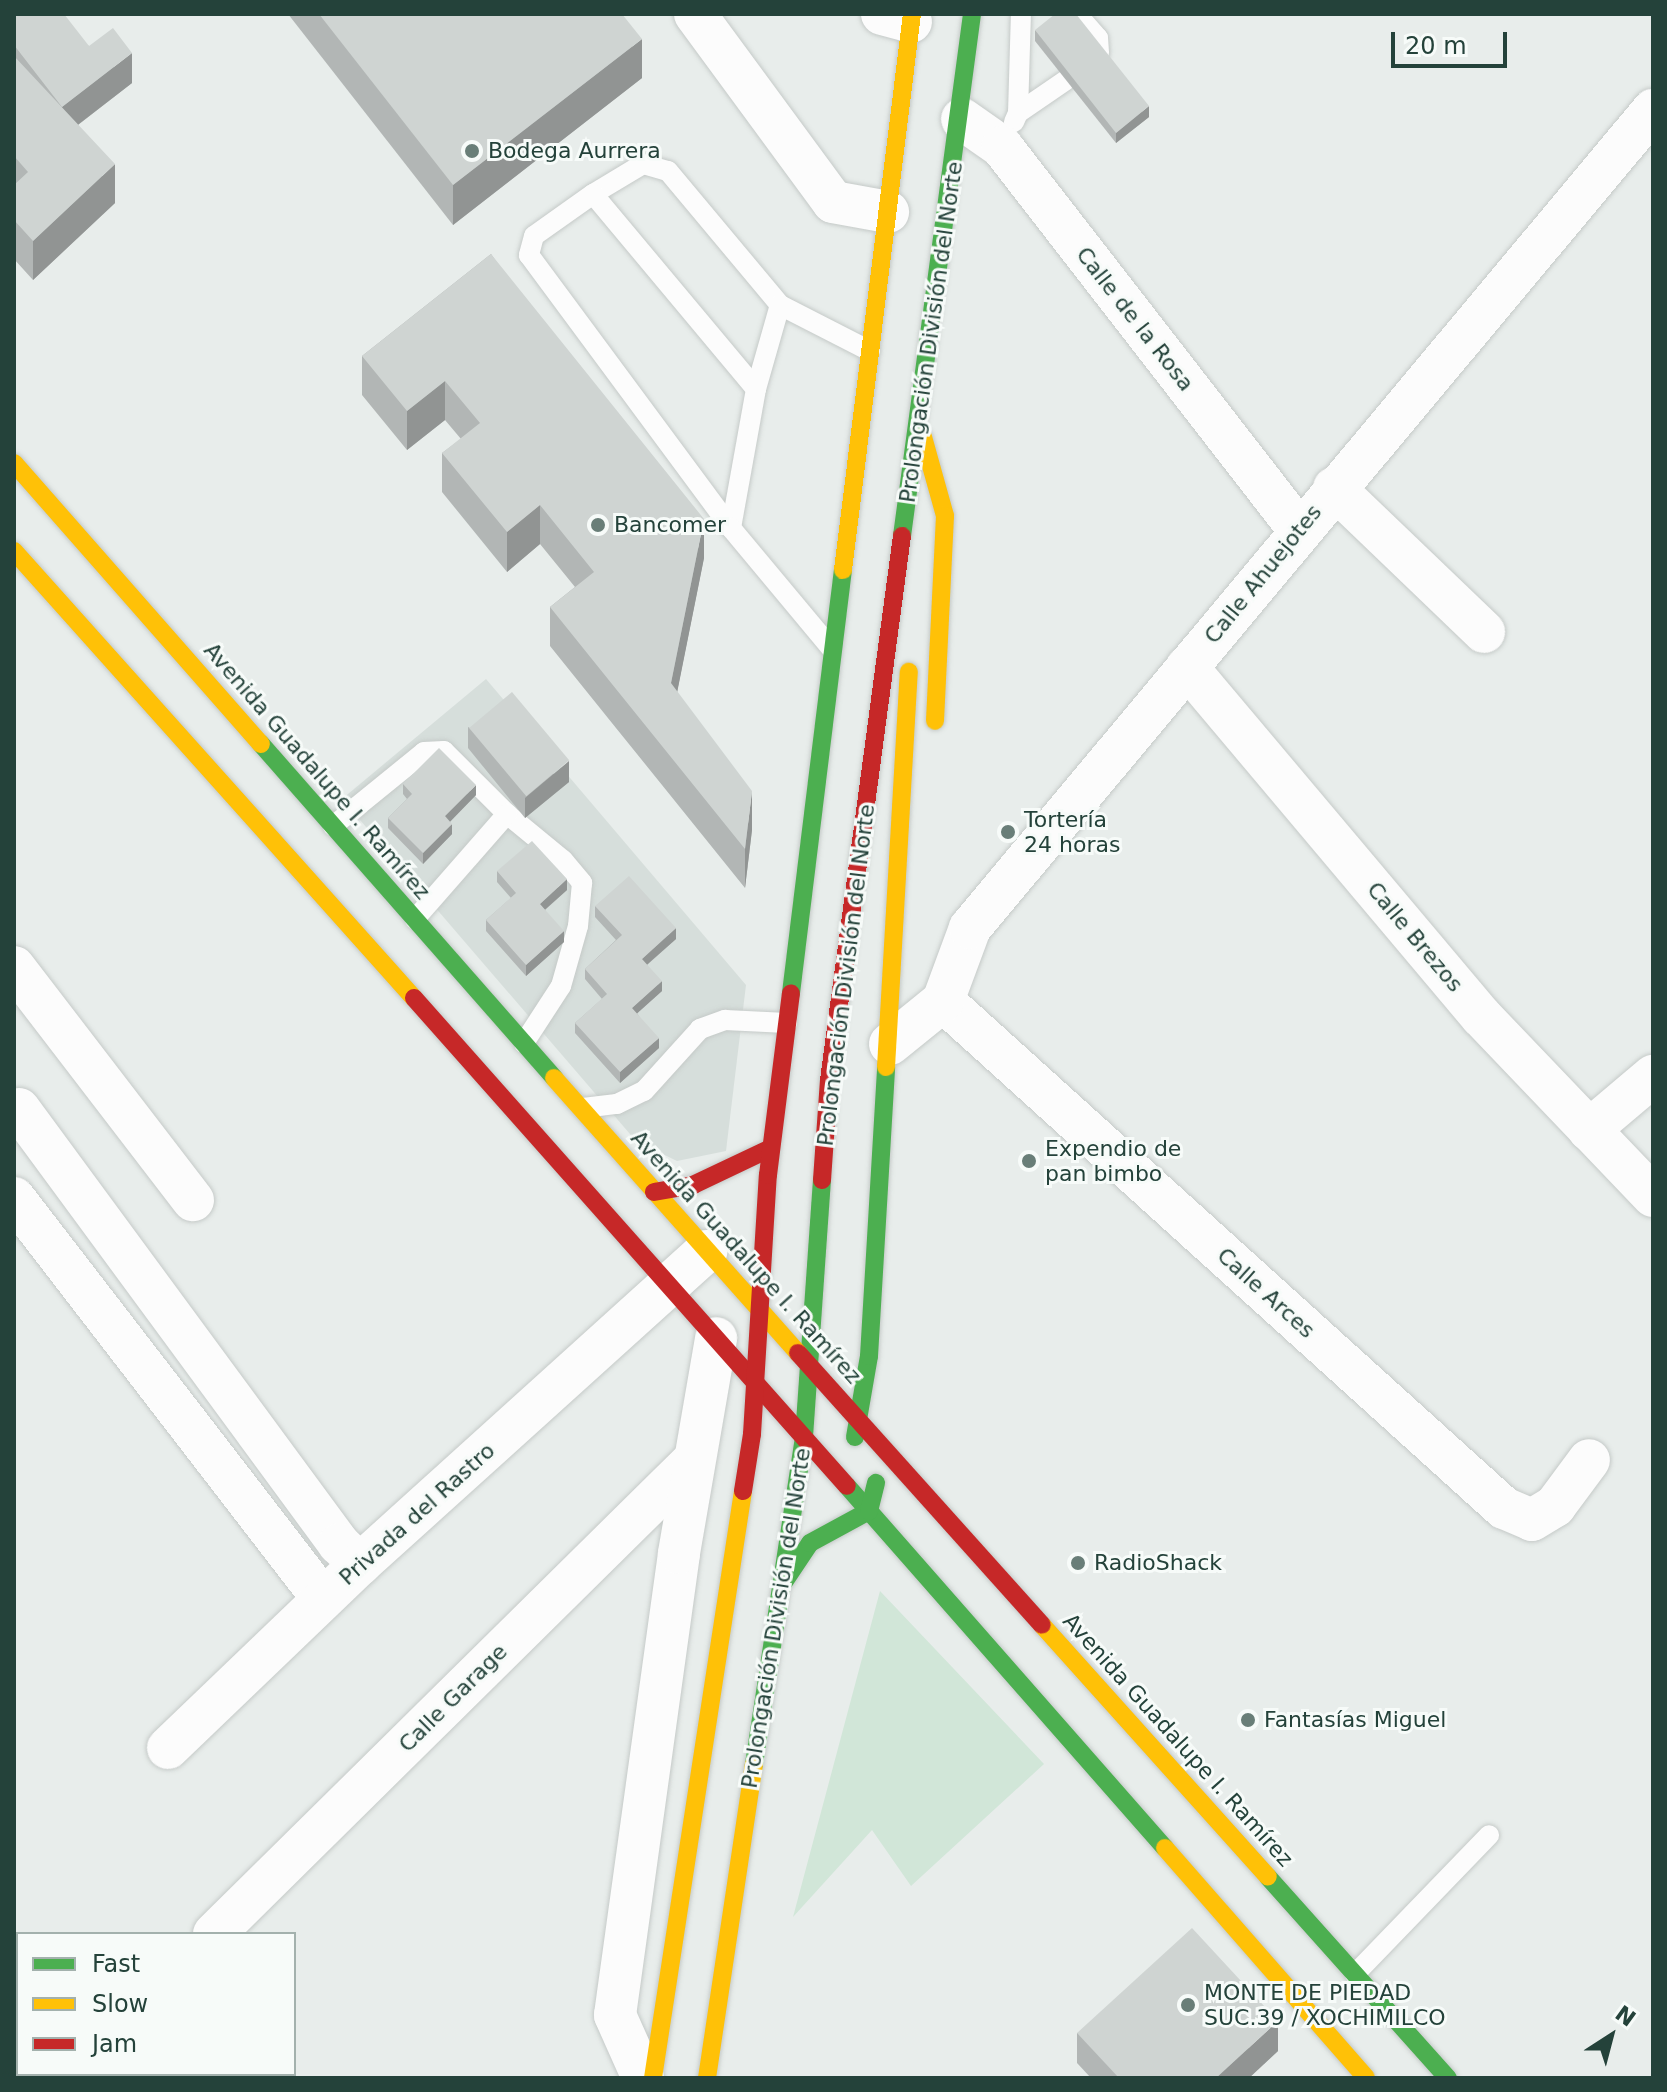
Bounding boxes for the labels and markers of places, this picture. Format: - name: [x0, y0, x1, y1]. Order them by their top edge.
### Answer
- place label: Bodega Aurrera: [488, 138, 661, 164]
- marker: Bodega Aurrera: [463, 142, 481, 160]
- place label: Bancomer: [614, 512, 726, 538]
- marker: Bancomer: [589, 516, 607, 534]
- place label: Tortería 24 horas: [1024, 806, 1120, 858]
- marker: Tortería 24 horas: [999, 823, 1017, 841]
- place label: Expendio de pan bimbo: [1045, 1135, 1181, 1186]
- marker: Expendio de pan bimbo: [1020, 1152, 1038, 1170]
- place label: RadioShack: [1094, 1550, 1222, 1576]
- marker: RadioShack: [1069, 1554, 1087, 1572]
- place label: Fantasías Miguel: [1264, 1707, 1446, 1733]
- marker: Fantasías Miguel: [1239, 1711, 1257, 1729]
- place label: MONTE DE PIEDAD SUC.39 / XOCHIMILCO: [1204, 1979, 1446, 2030]
- marker: MONTE DE PIEDAD SUC.39 / XOCHIMILCO: [1179, 1996, 1197, 2014]

